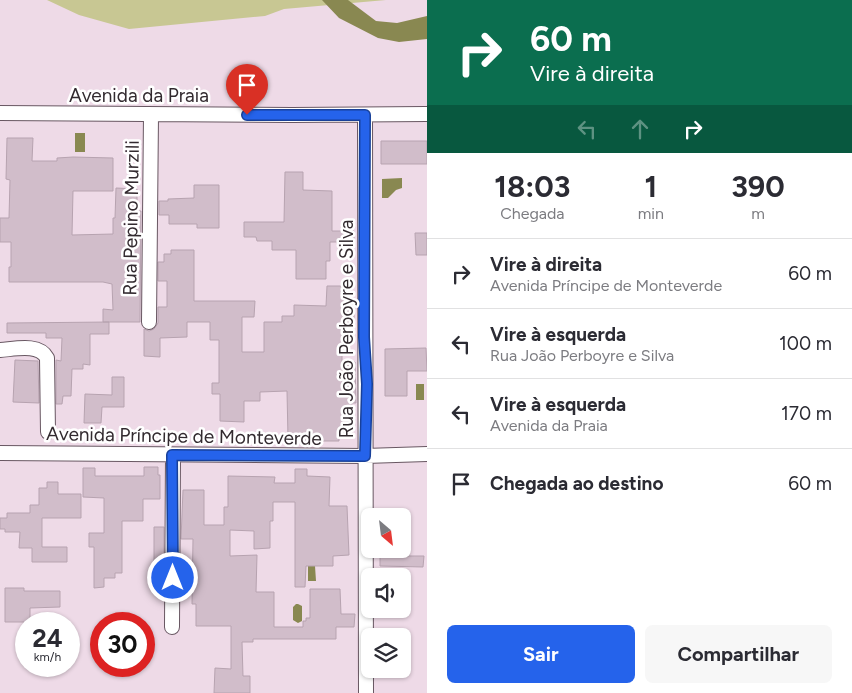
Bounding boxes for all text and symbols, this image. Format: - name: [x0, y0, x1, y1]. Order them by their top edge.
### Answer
- text: 60 m: [530, 18, 612, 60]
- icon: right: [447, 20, 512, 85]
- text: Vire à direita: [530, 60, 654, 87]
- pin: [226, 64, 268, 115]
- icon: arrive: [233, 71, 261, 99]
- street label: Avenida da Praia: [69, 84, 209, 107]
- icon: left: [573, 115, 601, 143]
- icon: ahead: [626, 115, 654, 143]
- icon: right: [679, 115, 707, 143]
- street label: Rua Pepino Murzili: [118, 140, 144, 296]
- text: 18:03: [494, 168, 570, 205]
- text: 1: [644, 168, 657, 205]
- text: 390: [731, 168, 785, 205]
- text: Chegada: [500, 204, 564, 223]
- text: min: [638, 204, 664, 223]
- text: m: [751, 204, 765, 223]
- street label: Rua João Perboyre e Silva: [335, 220, 358, 438]
- text: Vire à direita: [490, 253, 602, 276]
- icon: right: [447, 260, 475, 288]
- text: 60 m: [788, 262, 832, 285]
- text: Avenida Príncipe de Monteverde: [490, 276, 722, 295]
- text: Vire à esquerda: [490, 323, 626, 346]
- icon: left: [447, 330, 475, 358]
- text: 100 m: [779, 332, 832, 355]
- text: Rua João Perboyre e Silva: [490, 346, 674, 365]
- text: Vire à esquerda: [490, 393, 626, 416]
- icon: left: [447, 400, 475, 428]
- text: 170 m: [781, 402, 832, 425]
- text: Avenida da Praia: [490, 416, 608, 435]
- street label: Avenida Príncipe de Monteverde: [46, 422, 322, 450]
- icon: arrive: [447, 470, 475, 498]
- text: Chegada ao destino: [490, 472, 663, 495]
- text: 60 m: [788, 472, 832, 495]
- north arrow: [361, 508, 411, 558]
- map controls: [361, 508, 411, 678]
- position arrow: [146, 551, 198, 603]
- button: sound: [361, 568, 411, 618]
- speed limit sign: 30: [90, 612, 155, 677]
- text: 24: [32, 623, 63, 653]
- button: Sair: [447, 625, 635, 683]
- button: Compartilhar: [645, 625, 832, 683]
- button: layers: [361, 628, 411, 678]
- text: km/h: [34, 650, 61, 664]

